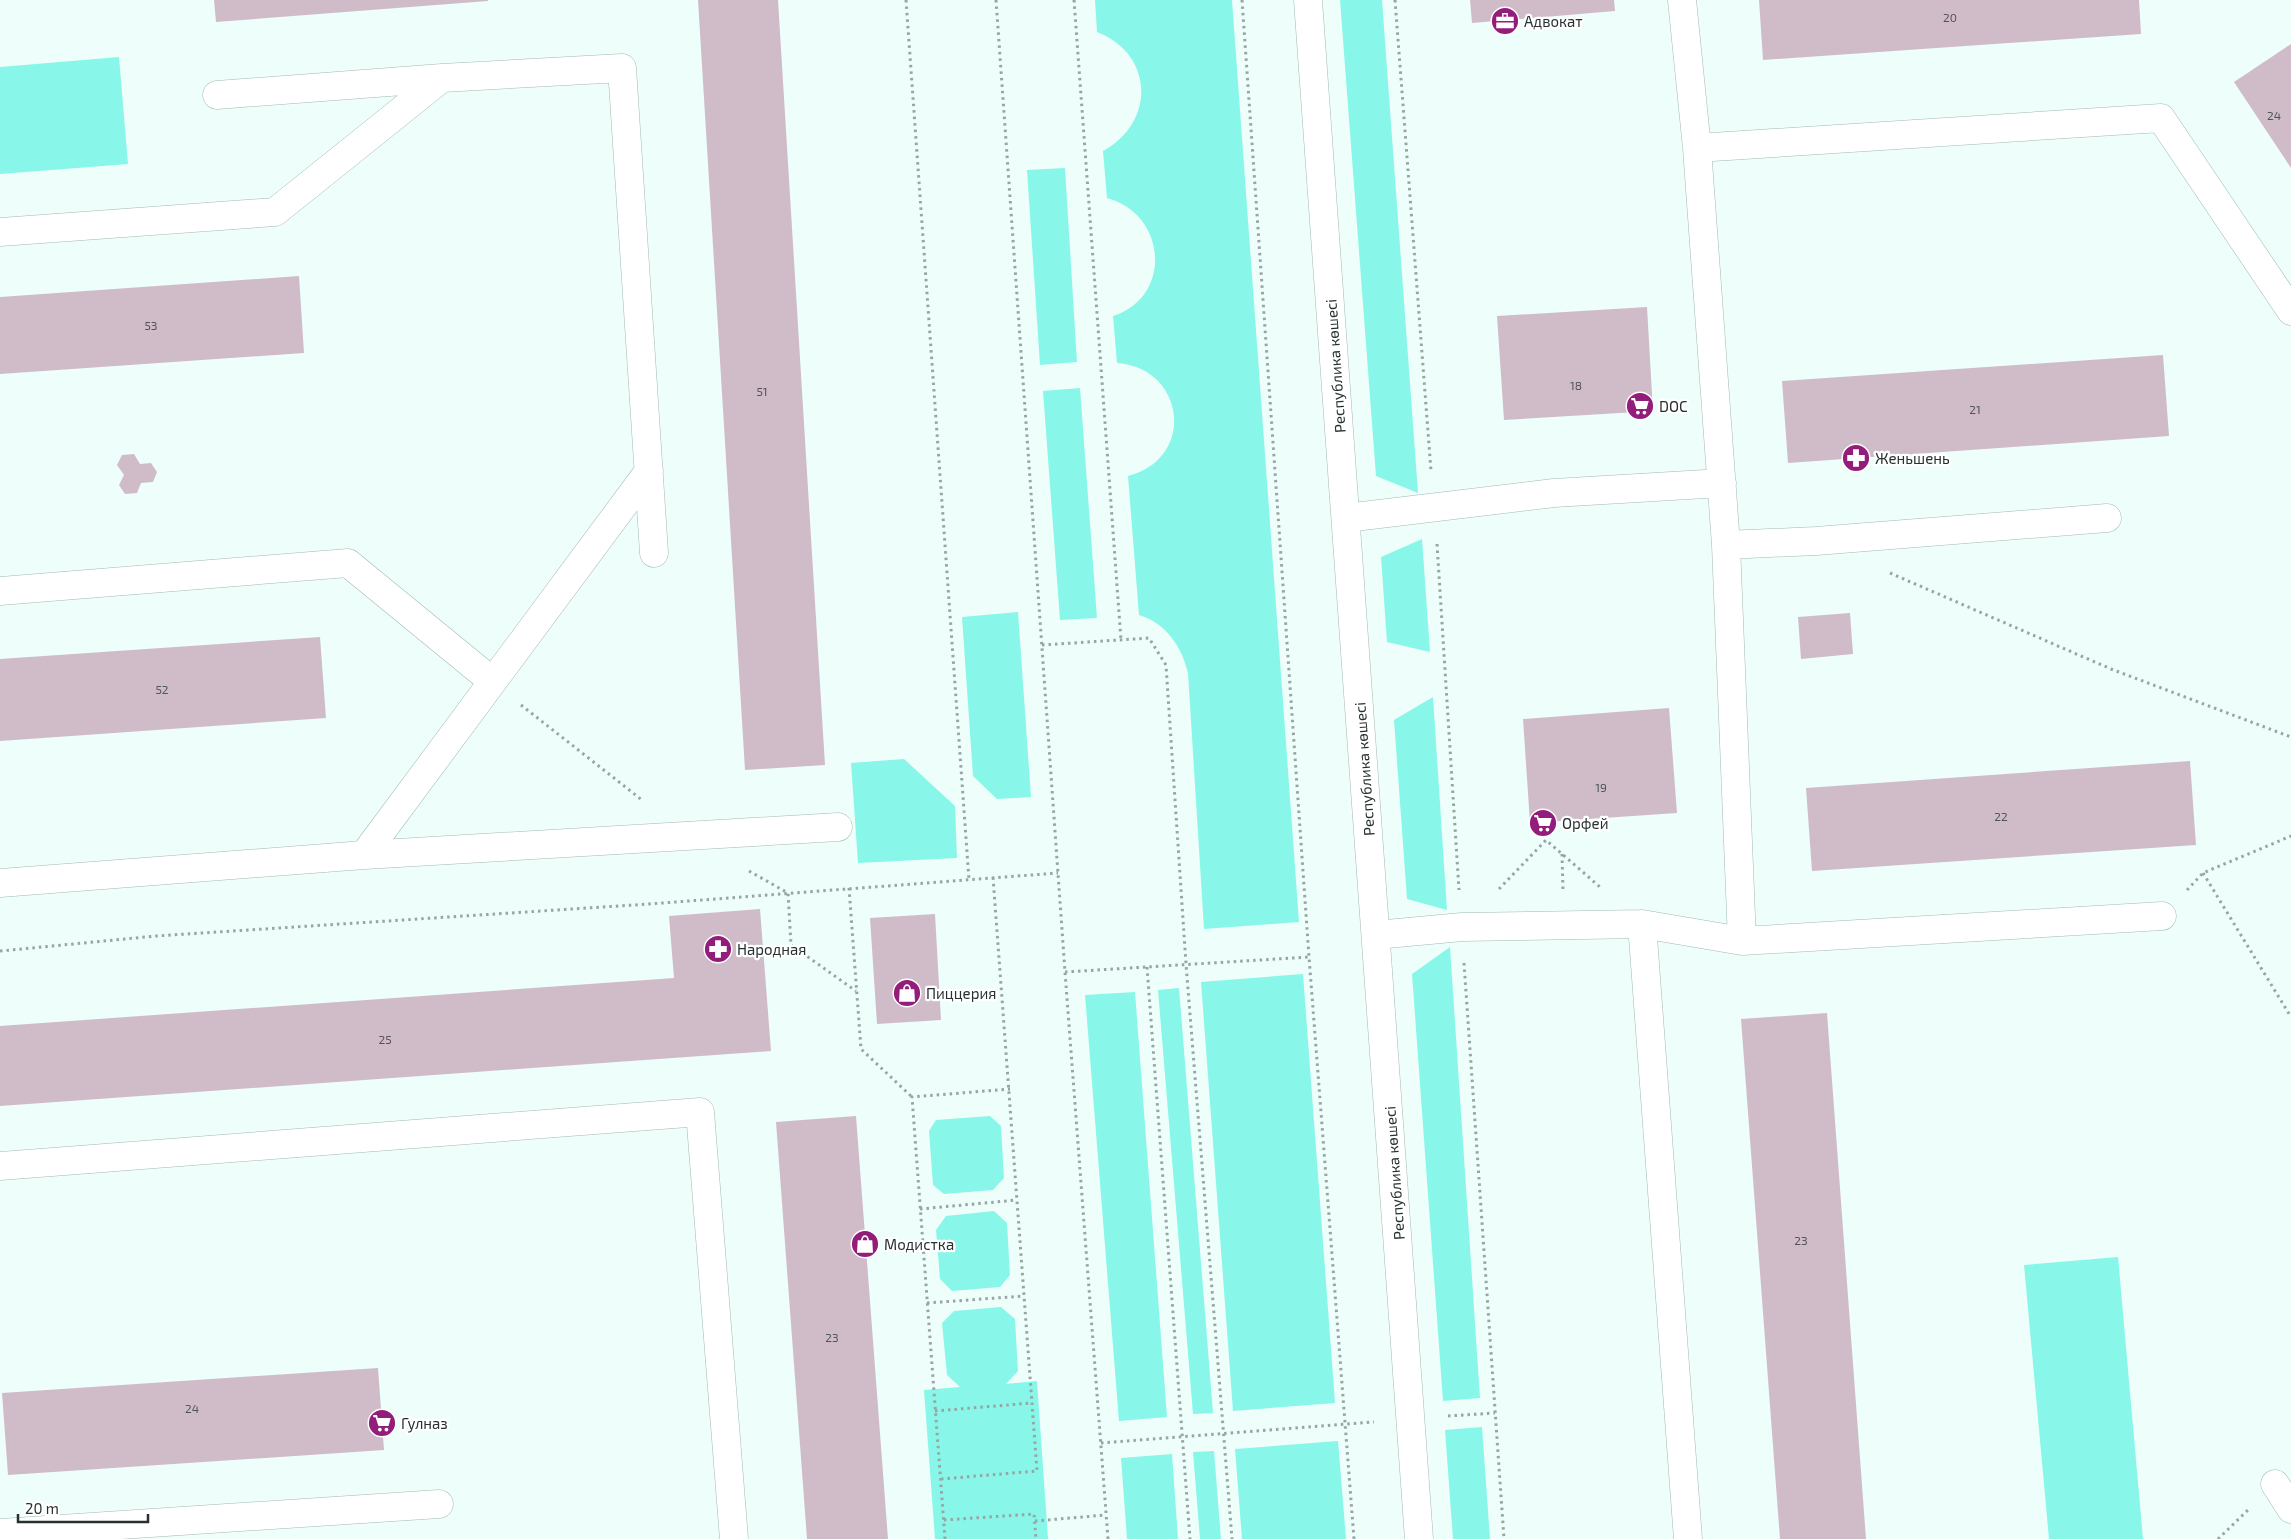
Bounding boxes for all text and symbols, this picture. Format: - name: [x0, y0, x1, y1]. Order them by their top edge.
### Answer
- office icon: Адвокат: [1490, 6, 1520, 36]
- house number: 20: [1943, 10, 1957, 24]
- place label: Адвокат: [1524, 12, 1583, 30]
- house number: 24: [2267, 108, 2281, 122]
- street label: Республика көшесі: [1321, 298, 1350, 434]
- house number: 53: [144, 318, 158, 332]
- house number: 18: [1570, 378, 1582, 392]
- house number: 51: [756, 384, 768, 398]
- supermarket icon: DOC: [1625, 391, 1655, 421]
- place label: DOC: [1659, 397, 1688, 415]
- house number: 21: [1969, 402, 1981, 416]
- pharmacy icon: Женьшень: [1841, 443, 1871, 473]
- place label: Женьшень: [1875, 449, 1950, 467]
- house number: 52: [155, 682, 169, 696]
- street label: Республика көшесі: [1350, 701, 1379, 837]
- house number: 19: [1595, 780, 1607, 794]
- supermarket icon: Орфей: [1528, 808, 1558, 838]
- house number: 22: [1994, 809, 2008, 823]
- place label: Орфей: [1562, 814, 1608, 832]
- pharmacy icon: Народная: [703, 934, 733, 964]
- place label: Народная: [737, 940, 806, 958]
- shop icon: Пиццерия: [892, 978, 922, 1008]
- place label: Пиццерия: [926, 984, 996, 1002]
- house number: 25: [378, 1032, 392, 1046]
- street label: Республика көшесі: [1380, 1105, 1409, 1241]
- shop icon: Модистка: [850, 1229, 880, 1259]
- house number: 23: [1794, 1233, 1808, 1247]
- place label: Модистка: [884, 1235, 954, 1253]
- house number: 23: [825, 1330, 839, 1344]
- house number: 24: [185, 1401, 199, 1415]
- supermarket icon: Гулназ: [367, 1408, 397, 1438]
- place label: Гулназ: [401, 1414, 448, 1433]
- scale bar: [18, 1492, 148, 1524]
- text: 20 m: [25, 1499, 59, 1517]

